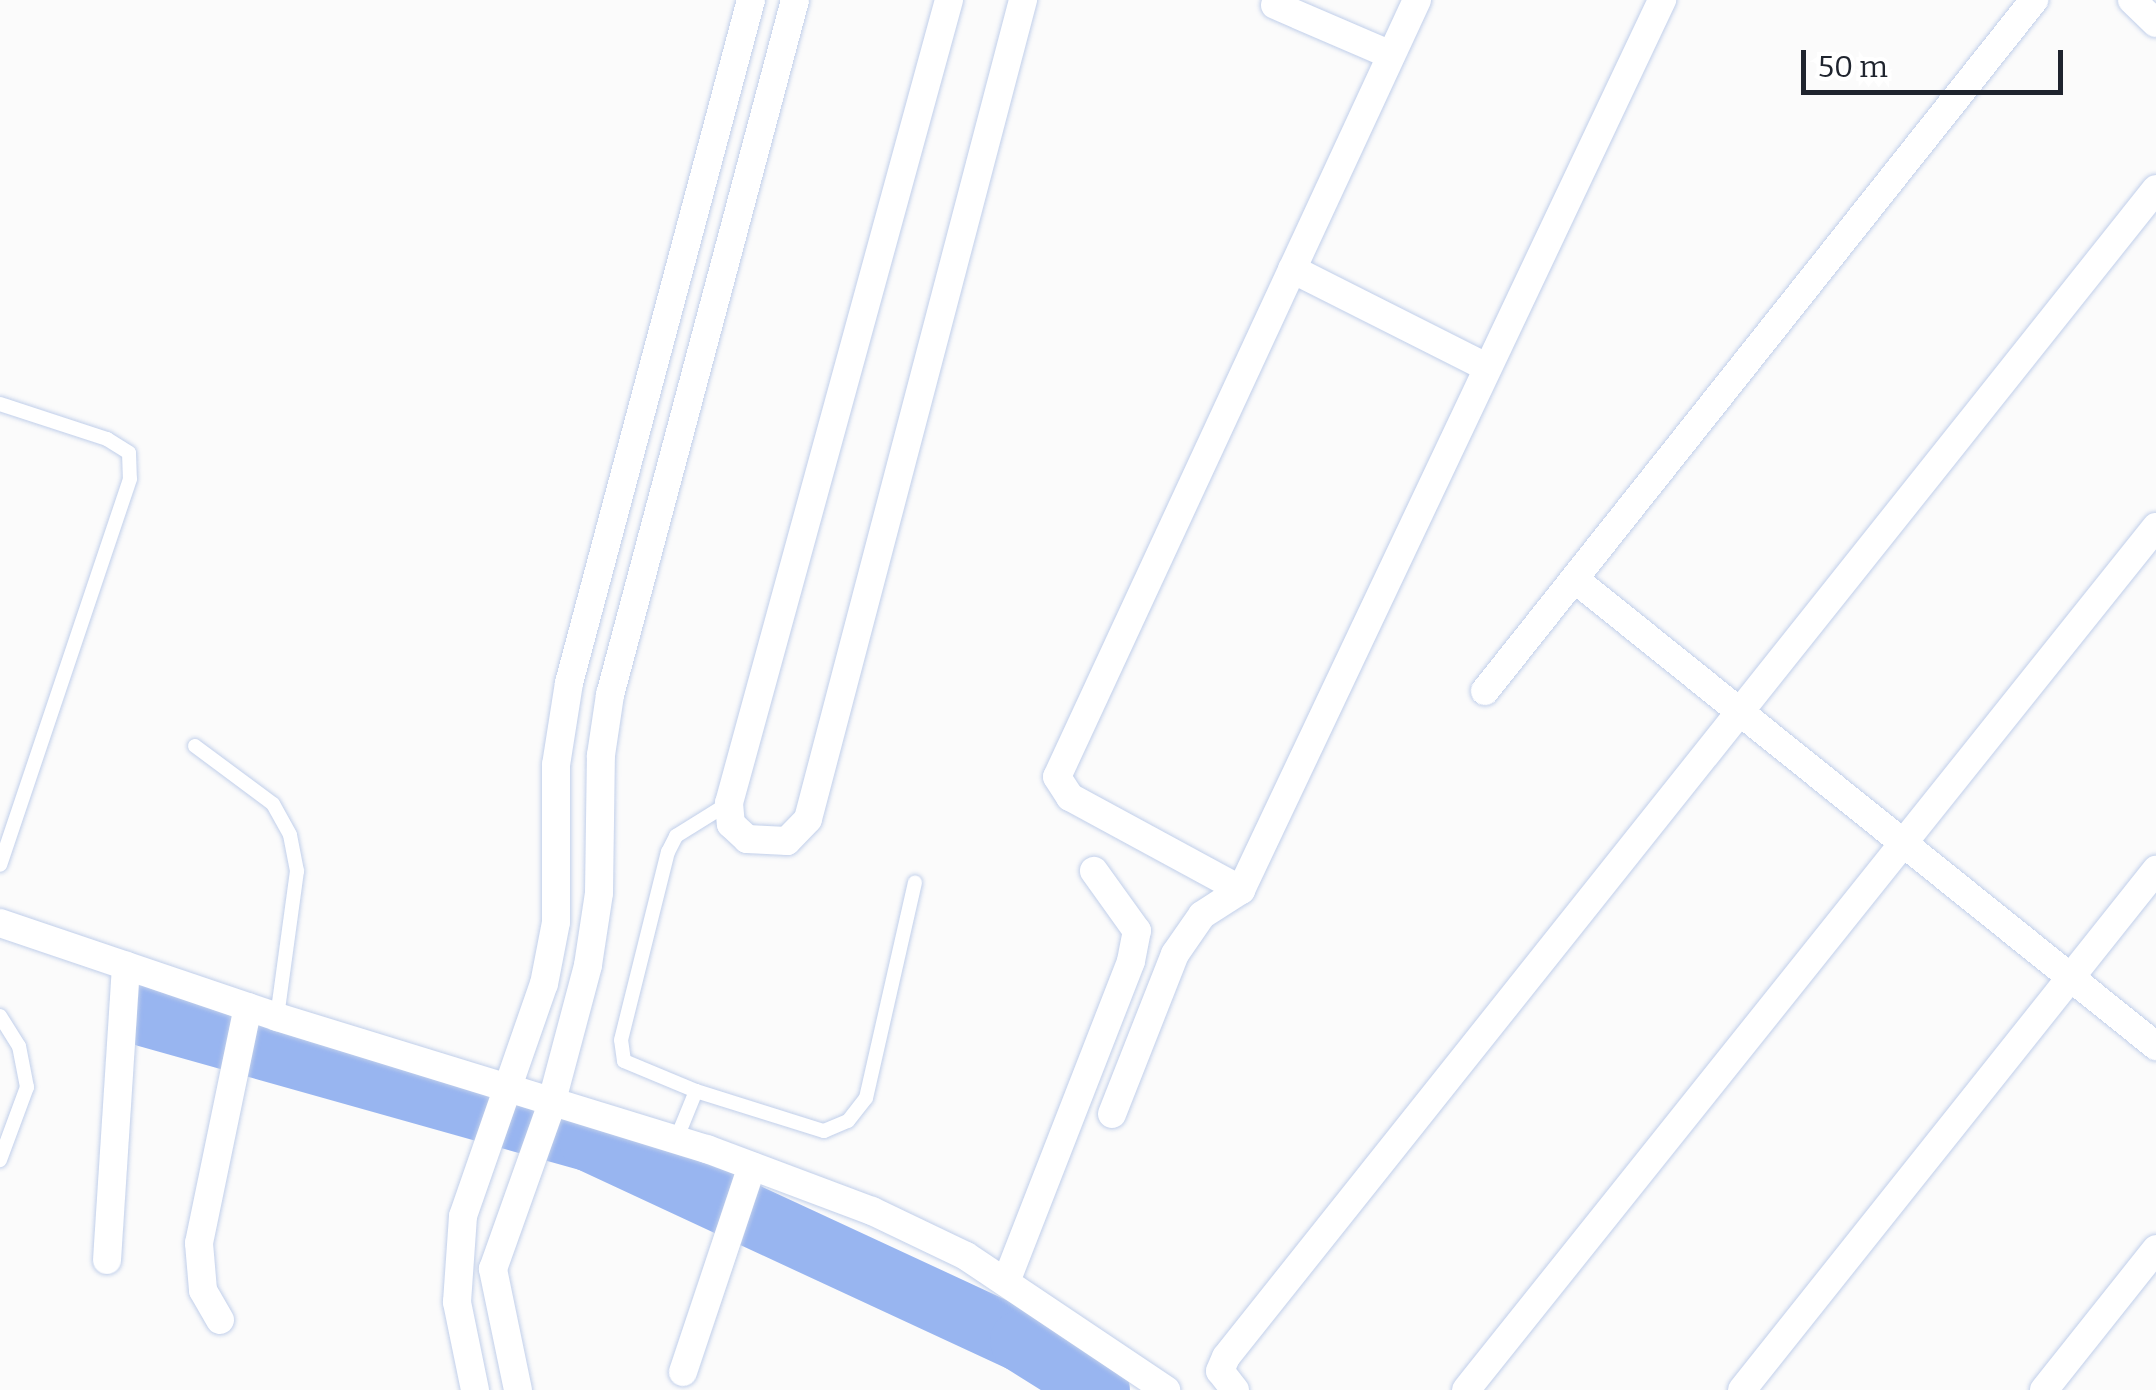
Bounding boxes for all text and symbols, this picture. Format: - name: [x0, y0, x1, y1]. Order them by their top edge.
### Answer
- scale bar: [1806, 30, 2068, 92]
- text: 50 m: [1818, 49, 1888, 85]

